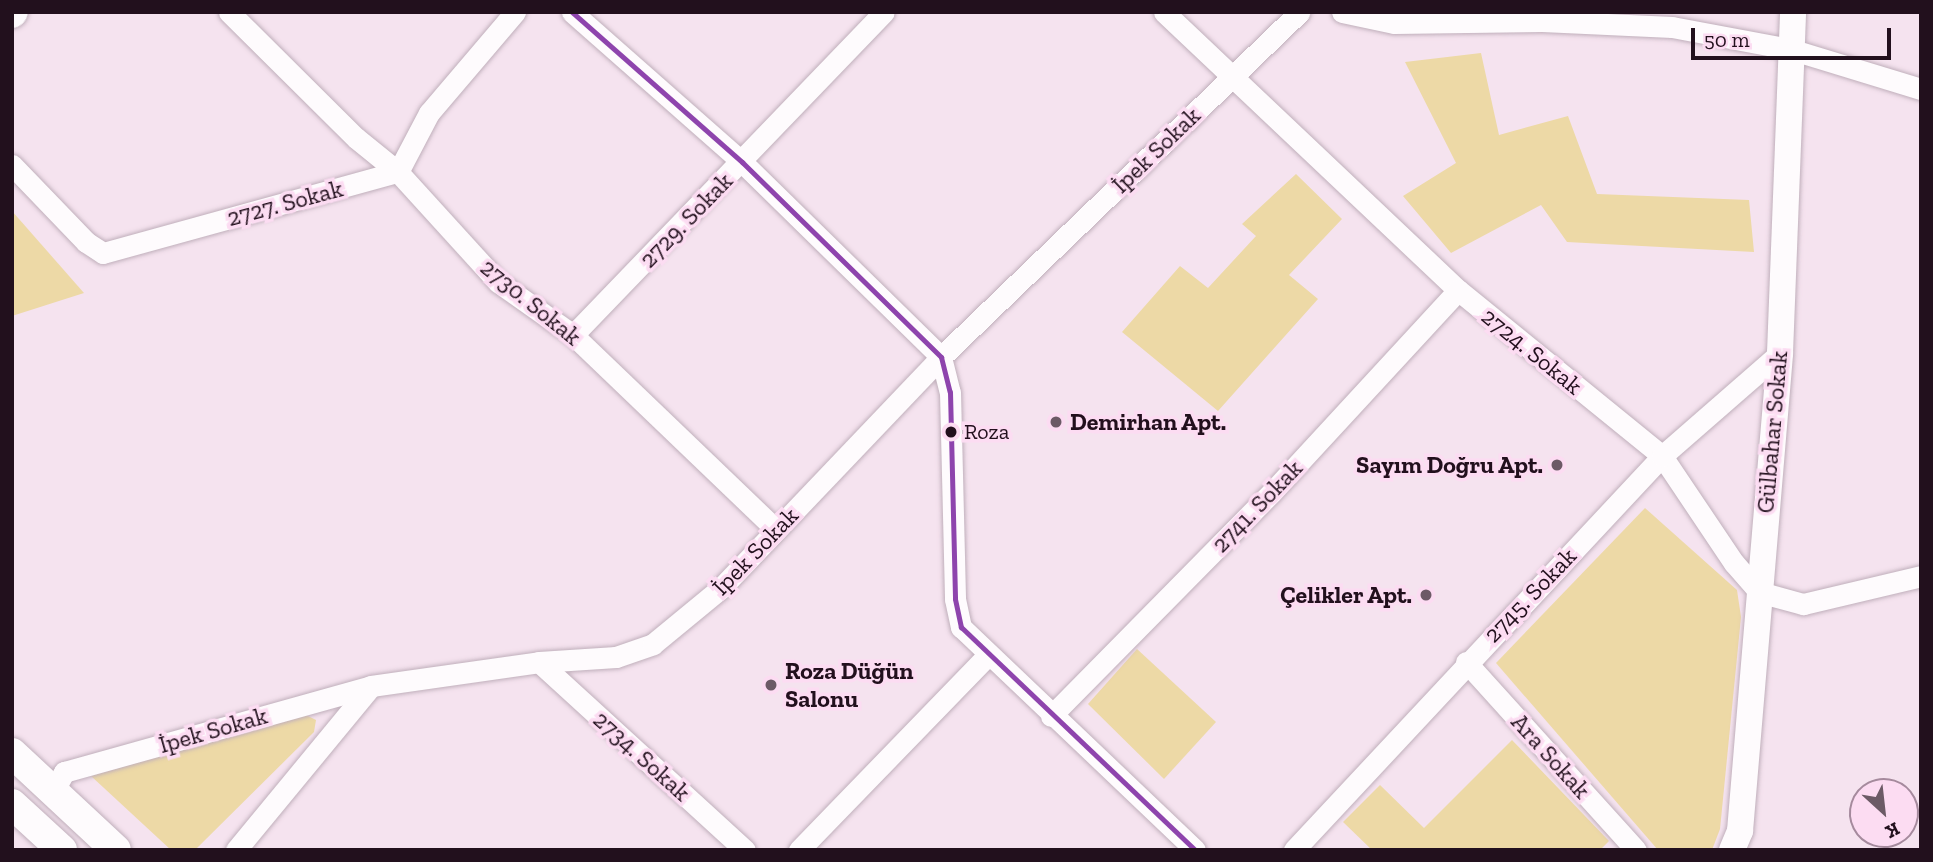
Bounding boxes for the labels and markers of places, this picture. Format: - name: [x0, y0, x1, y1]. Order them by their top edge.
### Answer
- place label: Demirhan Apt.: [1070, 408, 1227, 436]
- marker: Demirhan Apt.: [1048, 414, 1064, 430]
- place label: Roza: [964, 419, 1009, 445]
- marker: Roza: [944, 425, 958, 439]
- place label: Sayım Doğru Apt.: [1355, 451, 1543, 479]
- marker: Sayım Doğru Apt.: [1549, 457, 1565, 473]
- place label: Çelikler Apt.: [1279, 581, 1412, 609]
- marker: Çelikler Apt.: [1418, 587, 1434, 603]
- place label: Roza Düğün Salonu: [785, 657, 913, 713]
- marker: Roza Düğün Salonu: [763, 677, 779, 693]

